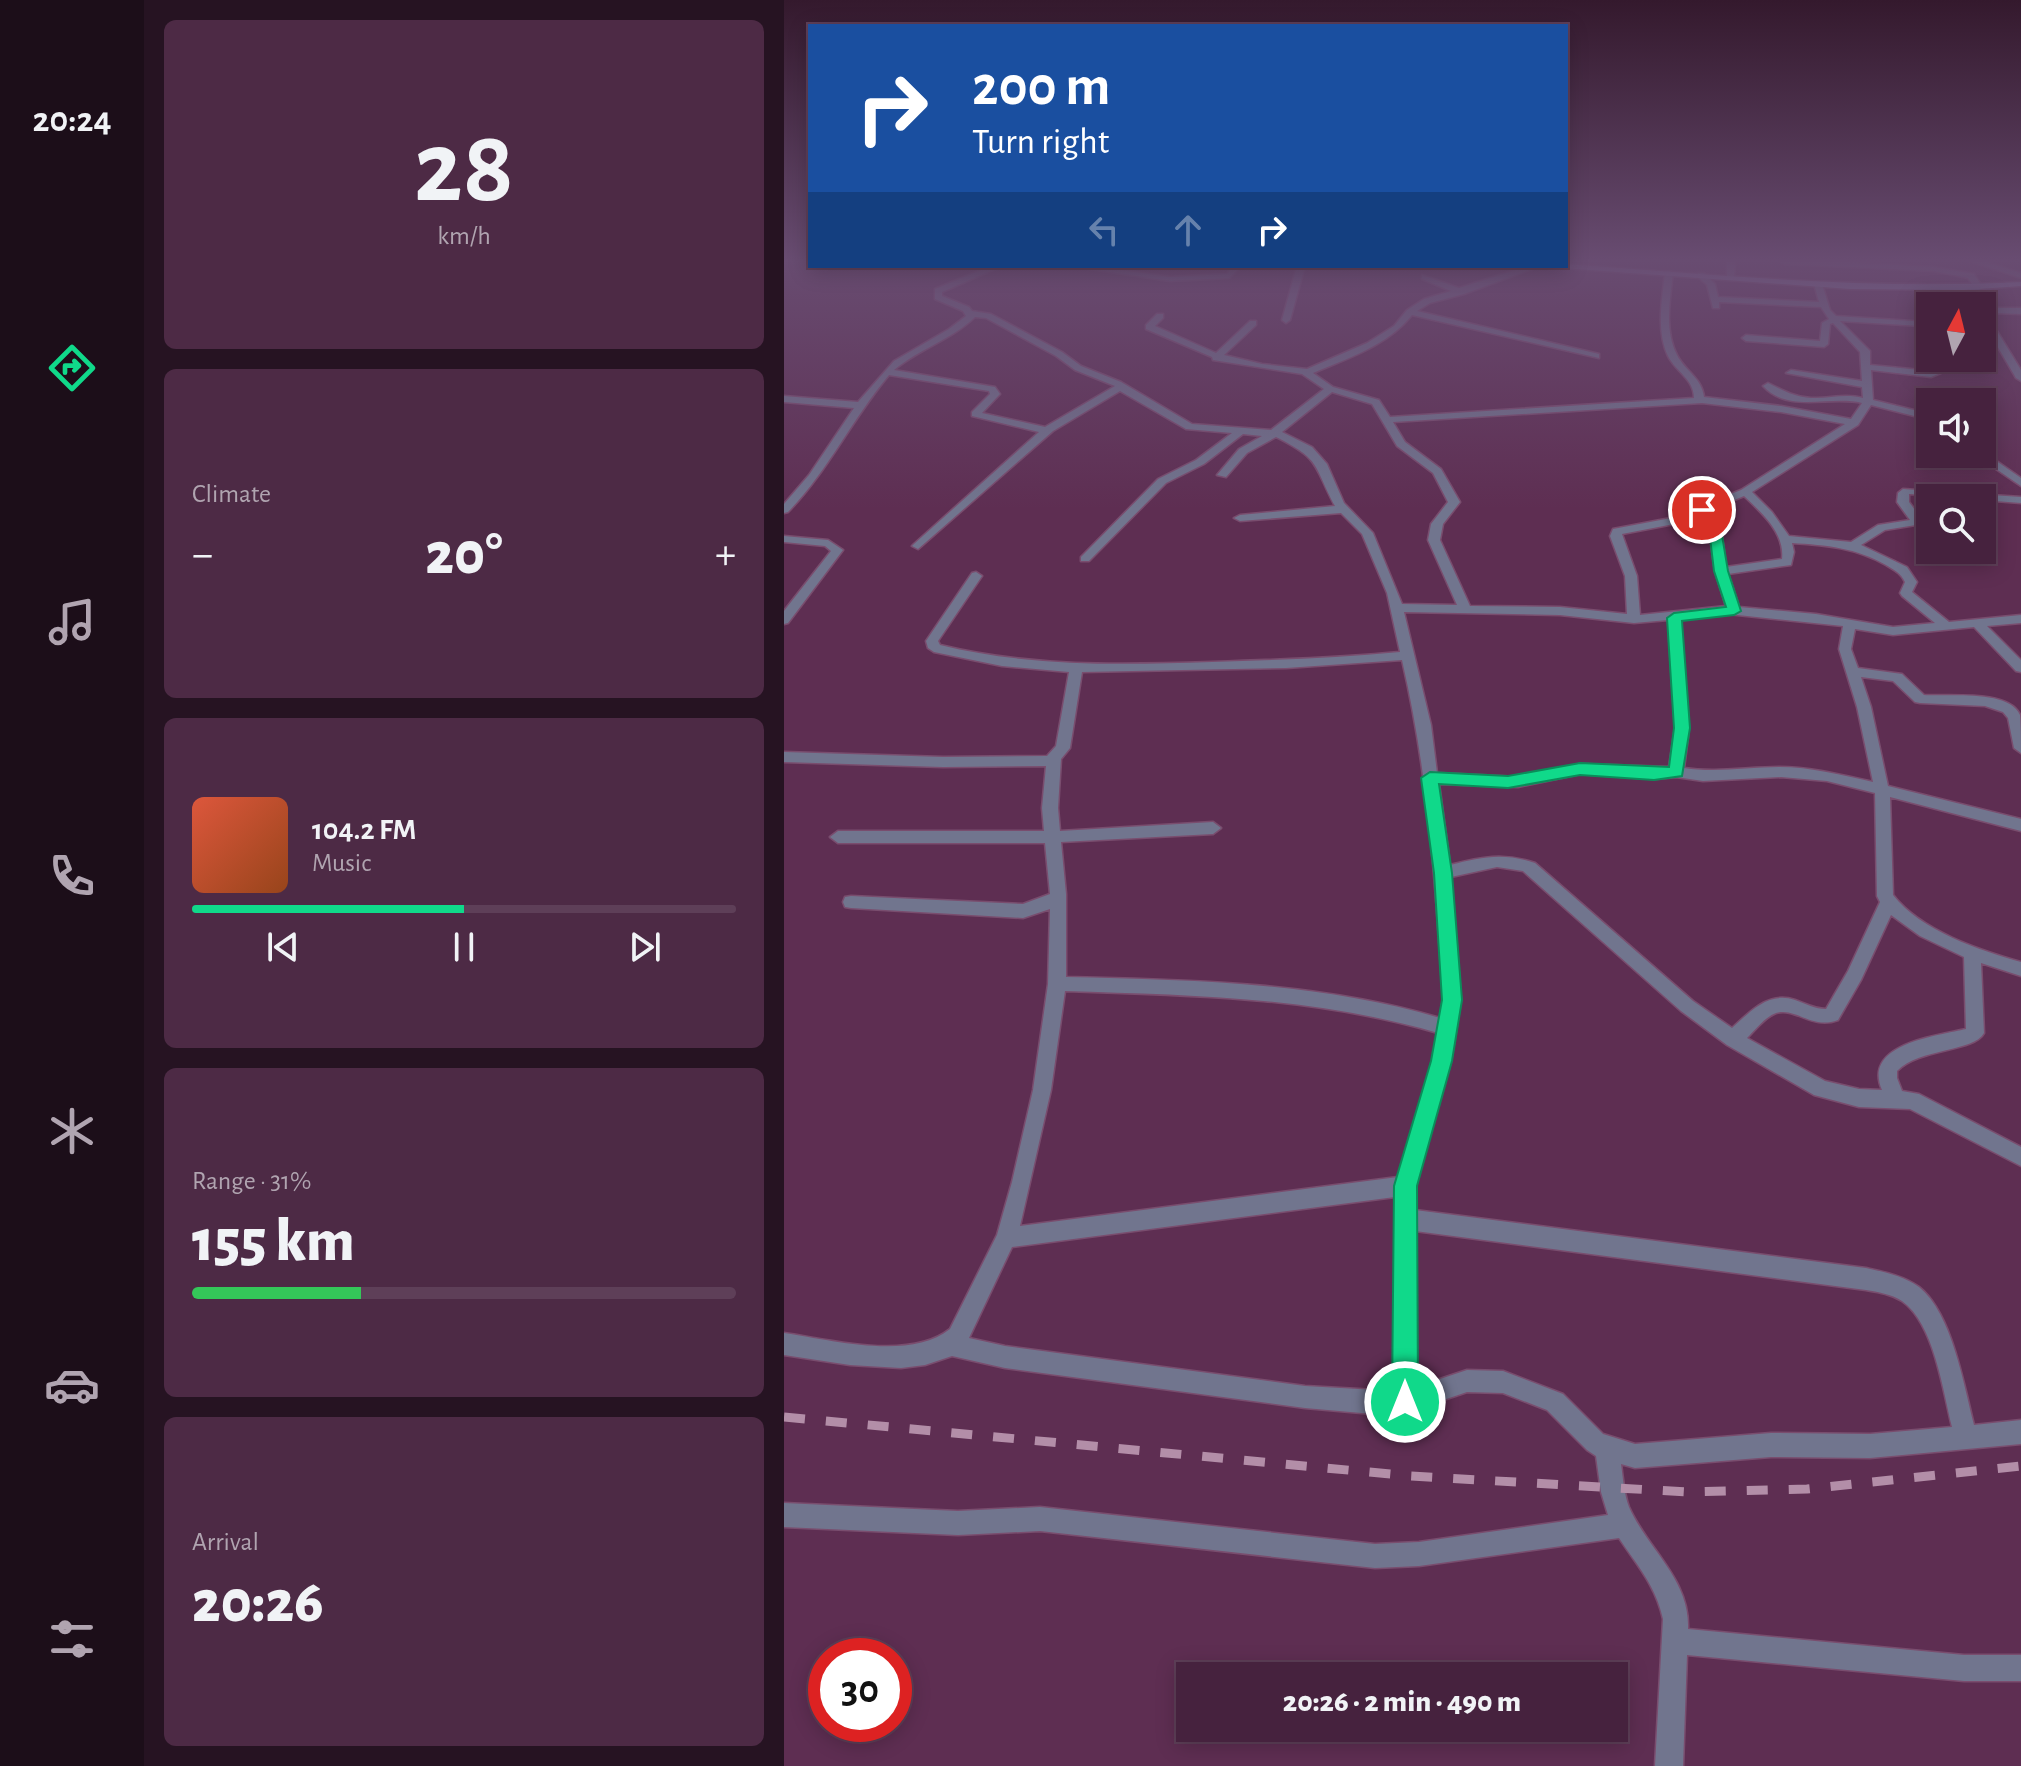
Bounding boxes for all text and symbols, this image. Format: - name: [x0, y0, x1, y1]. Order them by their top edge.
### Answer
- icon: right: [840, 56, 944, 160]
- text: 200 m: [972, 59, 1110, 115]
- text: 20:24: [32, 102, 112, 138]
- text: 28: [414, 117, 514, 221]
- text: Turn right: [972, 124, 1109, 160]
- icon: left: [1082, 208, 1126, 252]
- icon: ahead: [1166, 208, 1210, 252]
- icon: right: [1250, 208, 1294, 252]
- text: km/h: [437, 223, 491, 249]
- north arrow: [1916, 292, 1996, 372]
- map controls: [1916, 292, 1996, 564]
- icon: directions: [44, 340, 100, 396]
- button: sound: [1916, 388, 1996, 468]
- pin: [1668, 476, 1736, 544]
- text: Climate: [192, 481, 271, 507]
- button: search: [1916, 484, 1996, 564]
- icon: arrive: [1680, 488, 1724, 532]
- text: 20°: [425, 525, 503, 585]
- text: −: [192, 533, 213, 577]
- text: +: [715, 533, 736, 577]
- icon: music: [44, 594, 100, 650]
- text: 104.2 FM: [312, 815, 416, 845]
- icon: phone: [44, 848, 100, 904]
- text: Music: [312, 850, 371, 876]
- icon: previous: [261, 925, 305, 969]
- icon: pause: [442, 925, 486, 969]
- icon: next: [623, 925, 667, 969]
- icon: climate: [44, 1103, 100, 1159]
- text: Range · 31%: [192, 1168, 311, 1194]
- text: 155 km: [192, 1212, 355, 1272]
- icon: car: [44, 1357, 100, 1413]
- position arrow: [1363, 1360, 1447, 1444]
- text: Arrival: [192, 1529, 259, 1555]
- text: 20:26: [192, 1573, 324, 1633]
- icon: filters: [44, 1611, 100, 1667]
- speed limit sign: 30: [808, 1638, 912, 1742]
- text: 20:26 · 2 min · 490 m: [1283, 1687, 1521, 1717]

